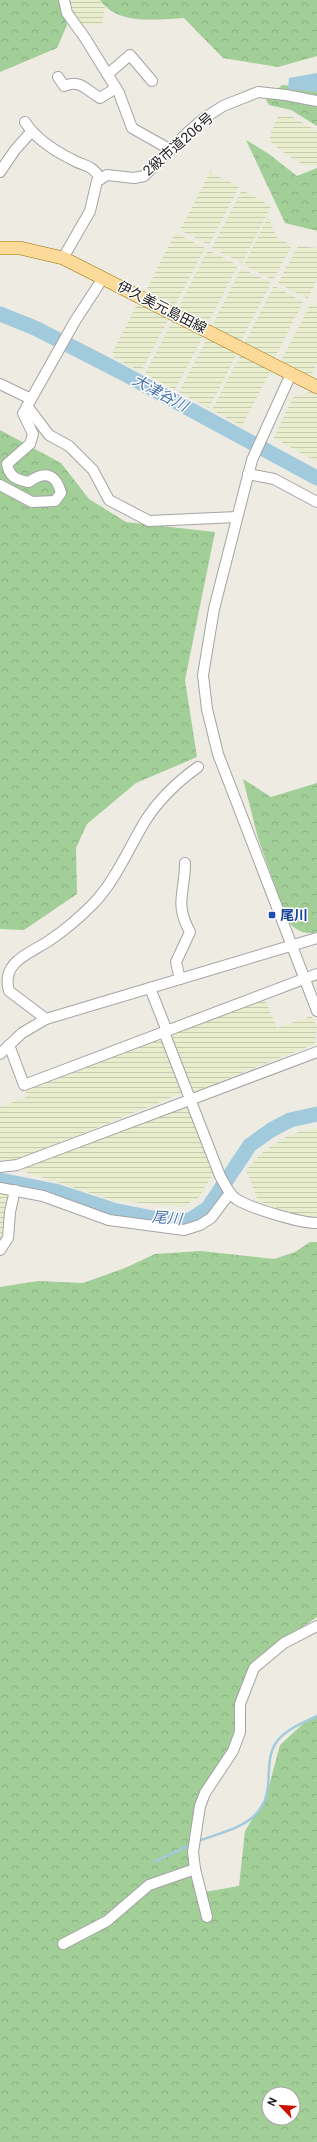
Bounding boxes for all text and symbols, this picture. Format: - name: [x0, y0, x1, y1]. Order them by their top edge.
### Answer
- street label: 2級市道206号: [140, 109, 216, 179]
- street label: 伊久美元島田線: [115, 278, 209, 336]
- water label: 大津谷川: [129, 371, 192, 416]
- place label: 尾川: [280, 907, 308, 923]
- marker: 尾川: [267, 910, 277, 920]
- water label: 尾川: [151, 1208, 185, 1228]
- north arrow: [261, 2086, 301, 2126]
- text: N: [265, 2096, 280, 2108]

